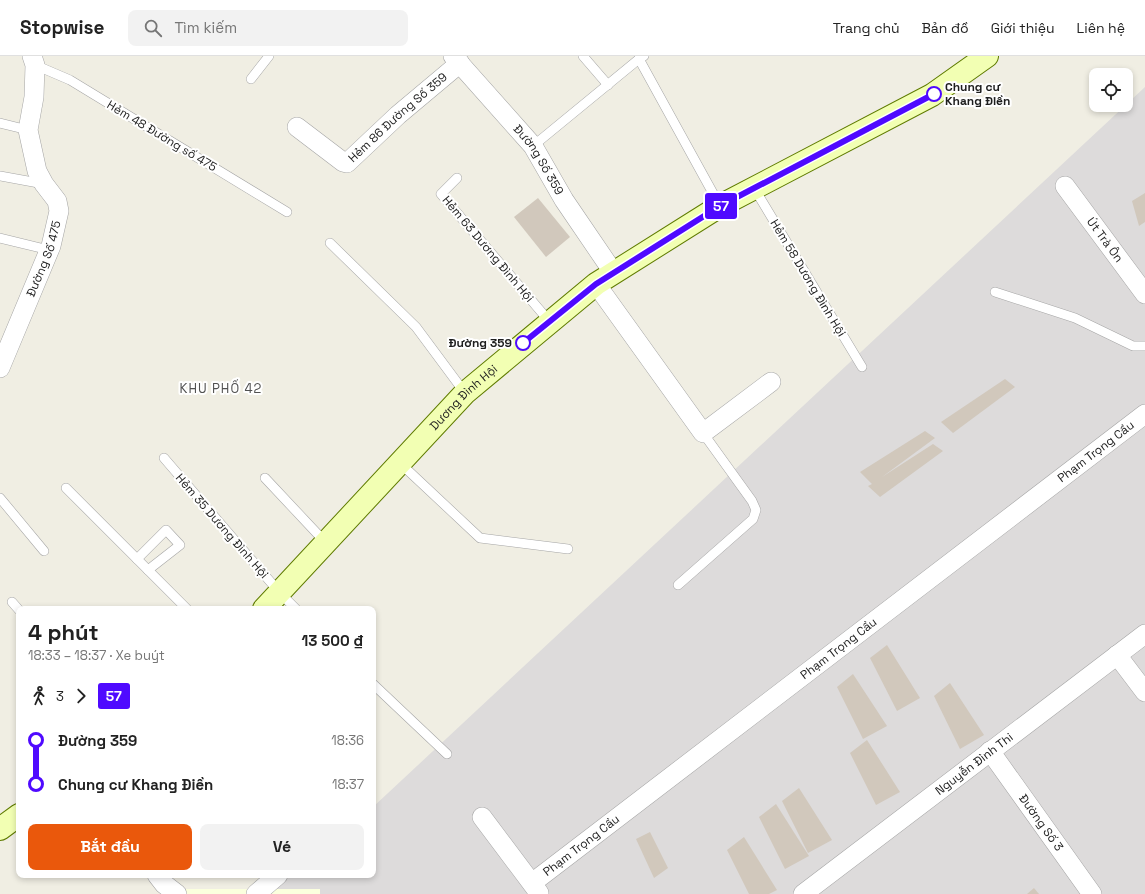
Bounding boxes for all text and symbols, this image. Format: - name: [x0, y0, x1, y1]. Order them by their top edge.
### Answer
- search box: [128, 10, 408, 46]
- text: Stopwise: [20, 15, 104, 40]
- icon: search: [142, 17, 164, 39]
- text: Tìm kiếm: [174, 18, 237, 37]
- text: Trang chủ: [833, 19, 900, 37]
- text: Bản đồ: [922, 19, 969, 37]
- text: Giới thiệu: [991, 19, 1055, 37]
- text: Liên hệ: [1077, 19, 1125, 37]
- map controls: [1089, 68, 1133, 112]
- button: locate: [1089, 68, 1133, 112]
- street label: Hẻm 86 Đường Số 359: [345, 69, 450, 166]
- place label: Chung cư Khang Điền: [945, 79, 1010, 109]
- marker: Chung cư Khang Điền: [926, 86, 942, 102]
- street label: Hẻm 48 Đường số 475: [104, 97, 220, 175]
- street label: Đường Số 359: [510, 121, 567, 198]
- street label: Hẻm 63 Dương Đình Hội: [439, 192, 537, 306]
- line badge: 57: [703, 193, 739, 219]
- text: 57: [713, 197, 729, 215]
- street label: Út Trà Ôn: [1083, 214, 1127, 266]
- street label: Hẻm 58 Dương Đình Hội: [767, 216, 849, 340]
- street label: Đường Số 475: [23, 219, 65, 299]
- place label: Đường 359: [448, 335, 512, 351]
- marker: Đường 359: [515, 335, 531, 351]
- street label: Dương Đình Hội: [426, 361, 501, 434]
- district label: KHU PHỐ 42: [180, 379, 262, 397]
- street label: Phạm Trọng Cầu: [1054, 417, 1137, 486]
- street label: Hẻm 35 Dương Đình Hội: [172, 470, 272, 582]
- street label: Phạm Trọng Cầu: [797, 614, 880, 683]
- text: 4 phút: [28, 618, 99, 646]
- text: 13 500 ₫: [301, 631, 364, 650]
- text: 18:33 – 18:37 · Xe buýt: [28, 647, 165, 664]
- icon: walk: [28, 685, 50, 707]
- icon: forward: [70, 685, 92, 707]
- text: 57: [106, 687, 122, 705]
- text: 3: [56, 688, 64, 705]
- street label: Nguyễn Đình Thi: [932, 729, 1016, 799]
- text: Đường 359: [58, 731, 137, 750]
- text: 18:36: [331, 732, 364, 749]
- text: Chung cư Khang Điền: [58, 775, 213, 794]
- text: 18:37: [332, 776, 364, 793]
- street label: Đường Số 3: [1015, 791, 1067, 854]
- street label: Phạm Trọng Cầu: [540, 811, 623, 880]
- button: Bắt đầu: [28, 824, 192, 870]
- button: Vé: [200, 824, 364, 870]

